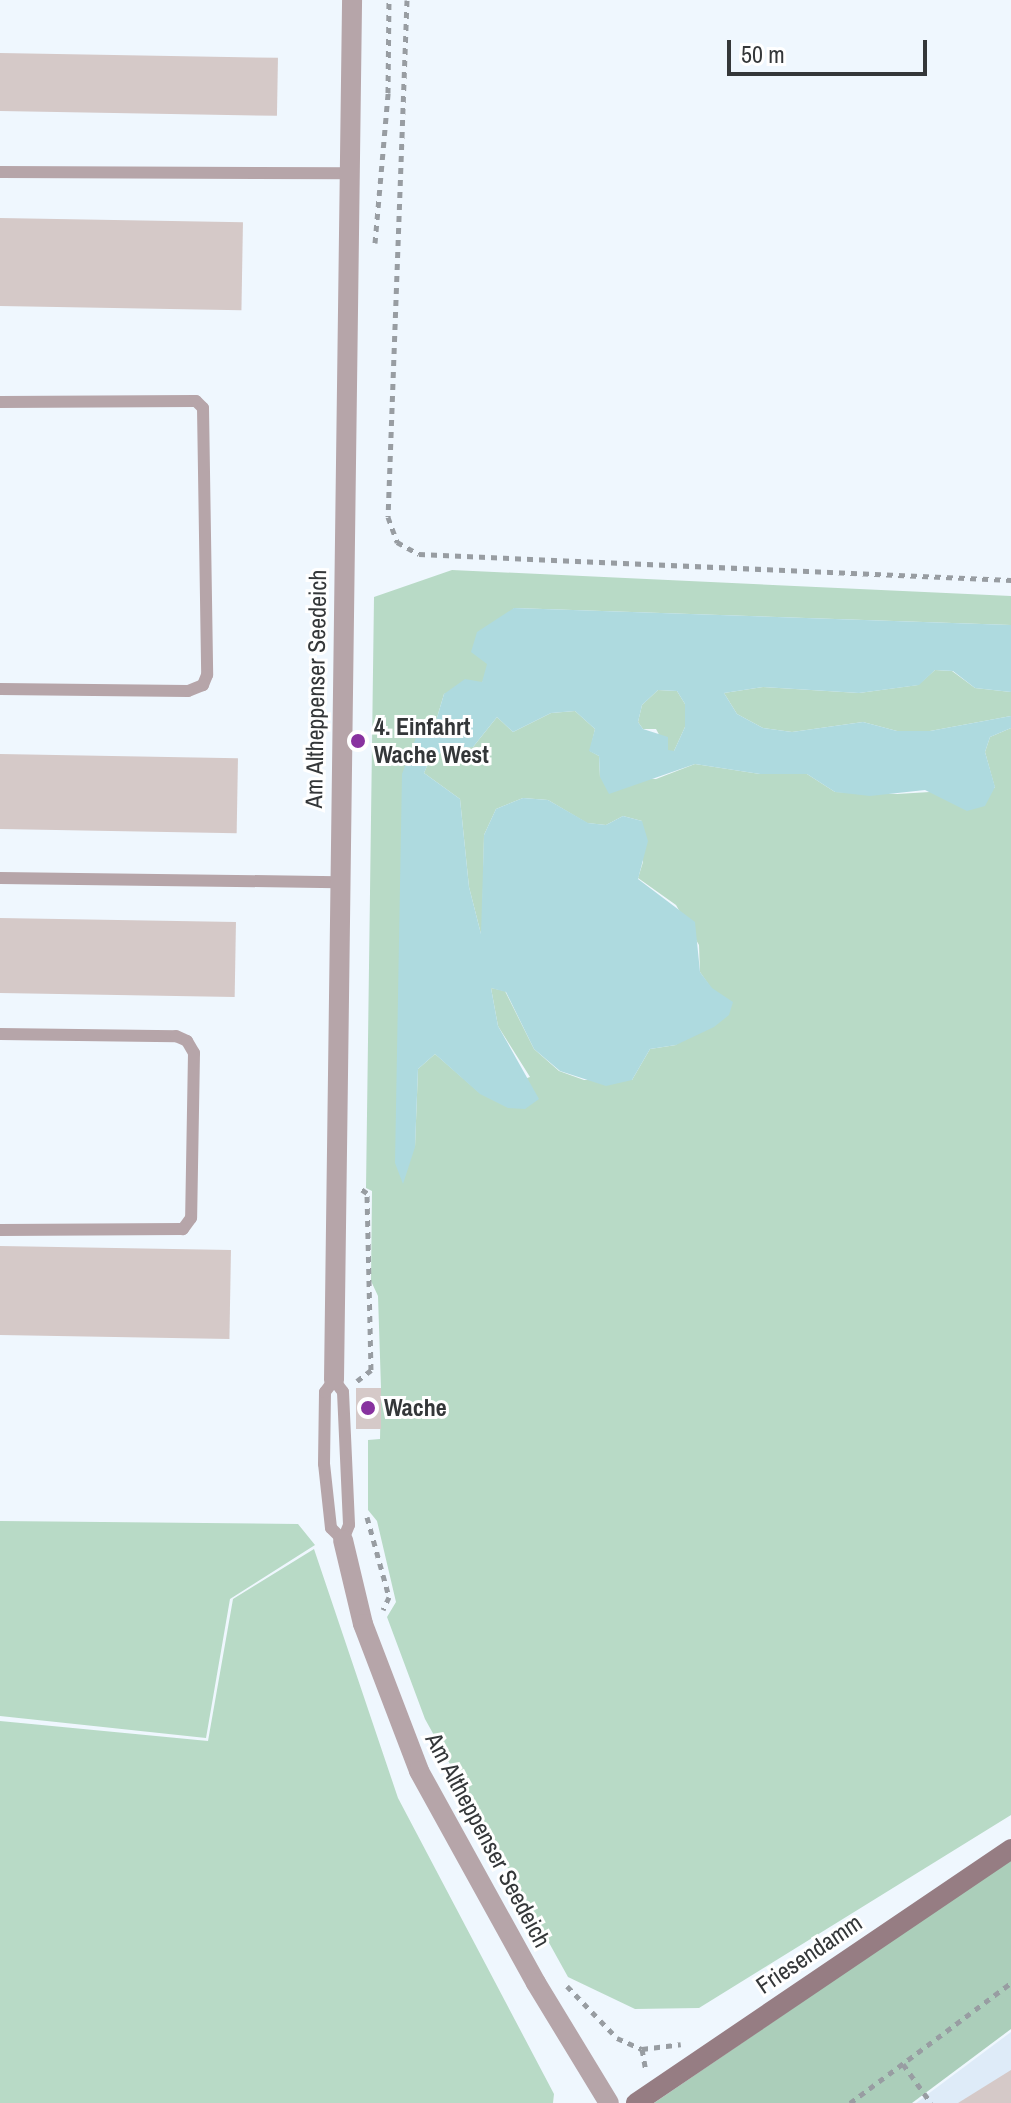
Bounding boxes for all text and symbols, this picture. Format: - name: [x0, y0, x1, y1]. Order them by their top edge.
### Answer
- scale bar: [731, 24, 931, 74]
- text: 50 m: [741, 38, 785, 70]
- street label: Am Altheppenser Seedeich: [300, 569, 332, 809]
- place label: 4. Einfahrt Wache West: [374, 713, 489, 769]
- marker: 4. Einfahrt Wache West: [349, 732, 367, 750]
- place label: Wache: [384, 1394, 447, 1422]
- marker: Wache: [359, 1399, 377, 1417]
- street label: Am Altheppenser Seedeich: [419, 1727, 557, 1953]
- street label: Friesendamm: [751, 1908, 867, 2000]

